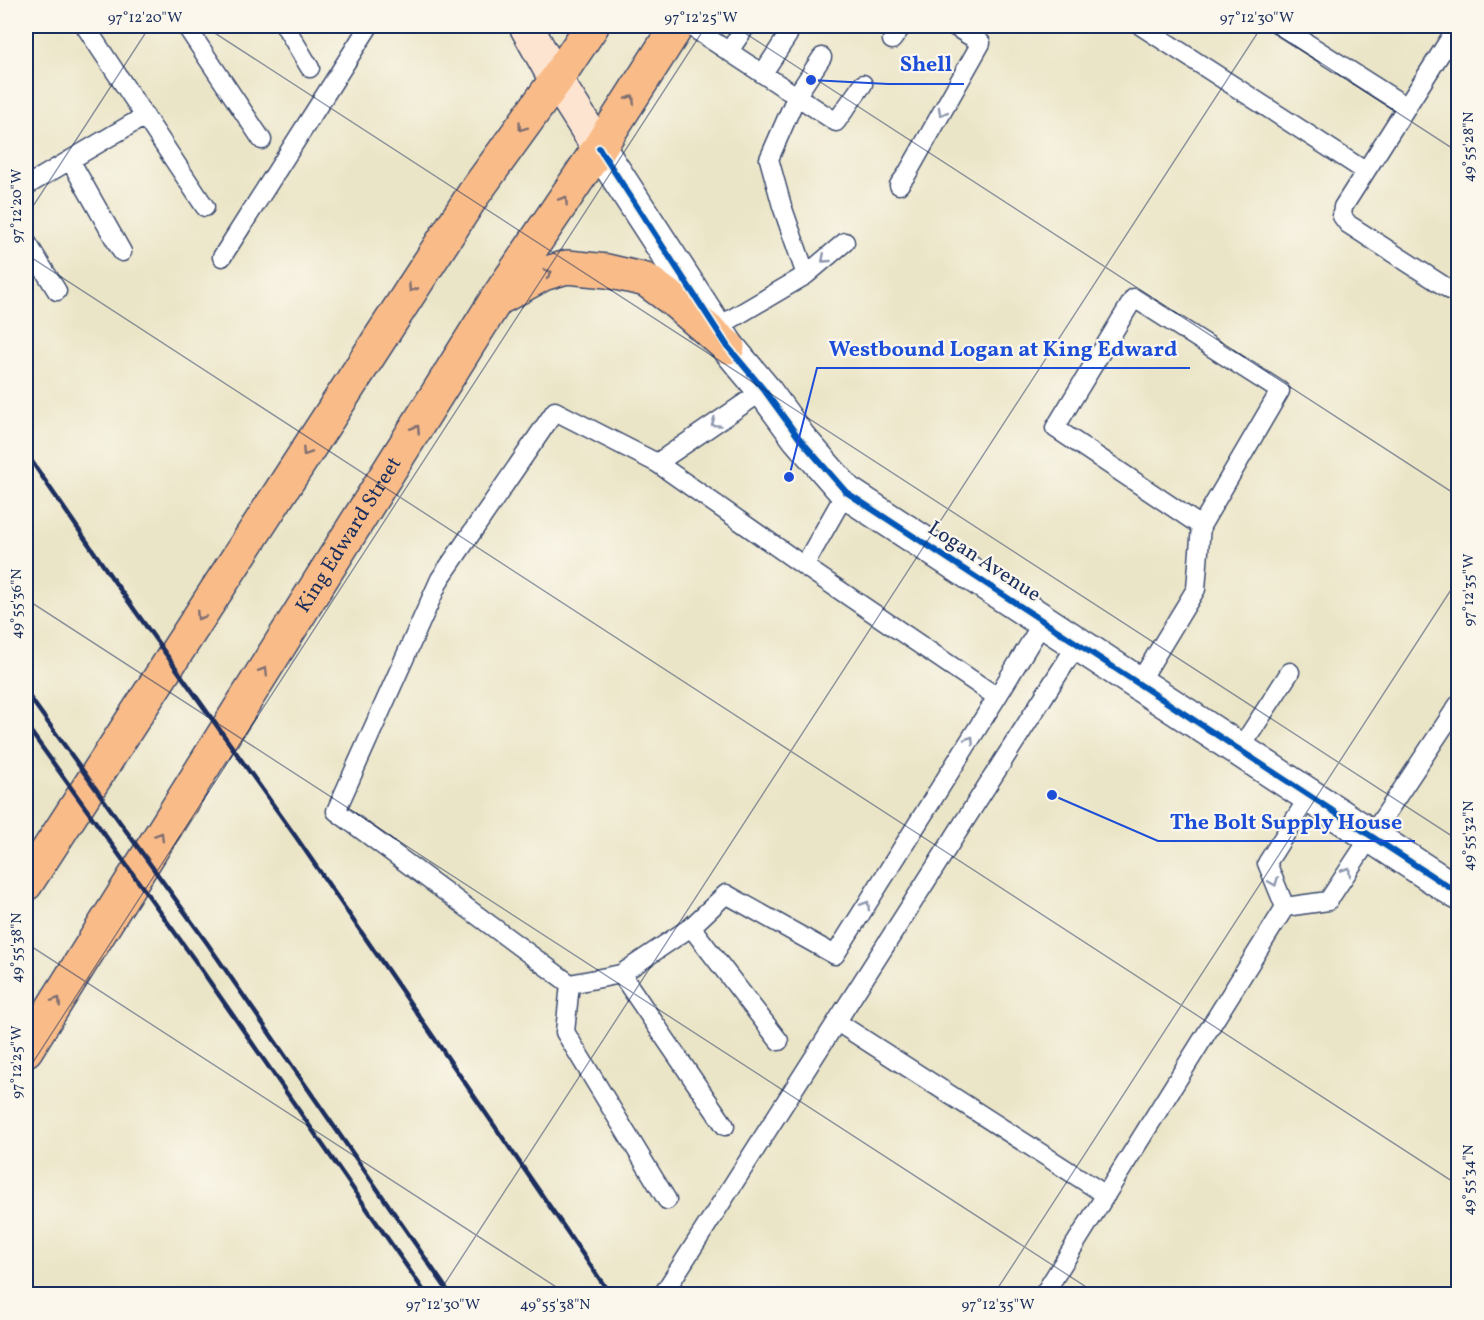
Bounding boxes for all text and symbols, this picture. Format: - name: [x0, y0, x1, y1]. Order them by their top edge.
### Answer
- text: 97°12'20"W: [108, 8, 182, 29]
- text: 97°12'25"W: [664, 8, 738, 29]
- text: 97°12'30"W: [1220, 8, 1294, 29]
- callout: Shell: [888, 44, 964, 84]
- text: Shell: [900, 50, 952, 81]
- one-way arrow: [623, 95, 635, 105]
- one-way arrow: [938, 106, 949, 116]
- text: 49°55'28"N: [1459, 112, 1480, 182]
- one-way arrow: [518, 121, 529, 132]
- text: 97°12'20"W: [7, 169, 28, 243]
- one-way arrow: [557, 195, 568, 206]
- one-way arrow: [821, 251, 832, 262]
- one-way arrow: [542, 267, 553, 280]
- one-way arrow: [409, 282, 420, 293]
- callout: Westbound Logan at King Edward: [817, 328, 1190, 368]
- text: Westbound Logan at King Edward: [829, 335, 1177, 366]
- one-way arrow: [711, 416, 722, 427]
- one-way arrow: [408, 425, 419, 436]
- one-way arrow: [302, 445, 313, 456]
- street label: King Edward Street: [289, 451, 409, 618]
- street label: Logan Avenue: [922, 515, 1046, 609]
- text: 97°12'35"W: [1459, 553, 1480, 627]
- text: 49°55'36"N: [7, 569, 28, 639]
- one-way arrow: [196, 609, 207, 620]
- one-way arrow: [257, 667, 269, 677]
- one-way arrow: [962, 736, 974, 746]
- callout: The Bolt Supply House: [1158, 801, 1415, 841]
- text: 49°55'32"N: [1459, 801, 1480, 871]
- text: The Bolt Supply House: [1170, 808, 1402, 839]
- one-way arrow: [153, 832, 165, 842]
- one-way arrow: [1340, 867, 1351, 878]
- one-way arrow: [1267, 875, 1279, 886]
- one-way arrow: [859, 901, 871, 911]
- text: 49°55'38"N: [7, 913, 28, 983]
- one-way arrow: [49, 997, 61, 1007]
- text: 97°12'25"W: [7, 1025, 28, 1099]
- text: 49°55'34"N: [1459, 1144, 1480, 1216]
- text: 97°12'30"W: [406, 1295, 480, 1316]
- text: 49°55'38"N: [520, 1295, 590, 1316]
- text: 97°12'35"W: [961, 1295, 1035, 1316]

